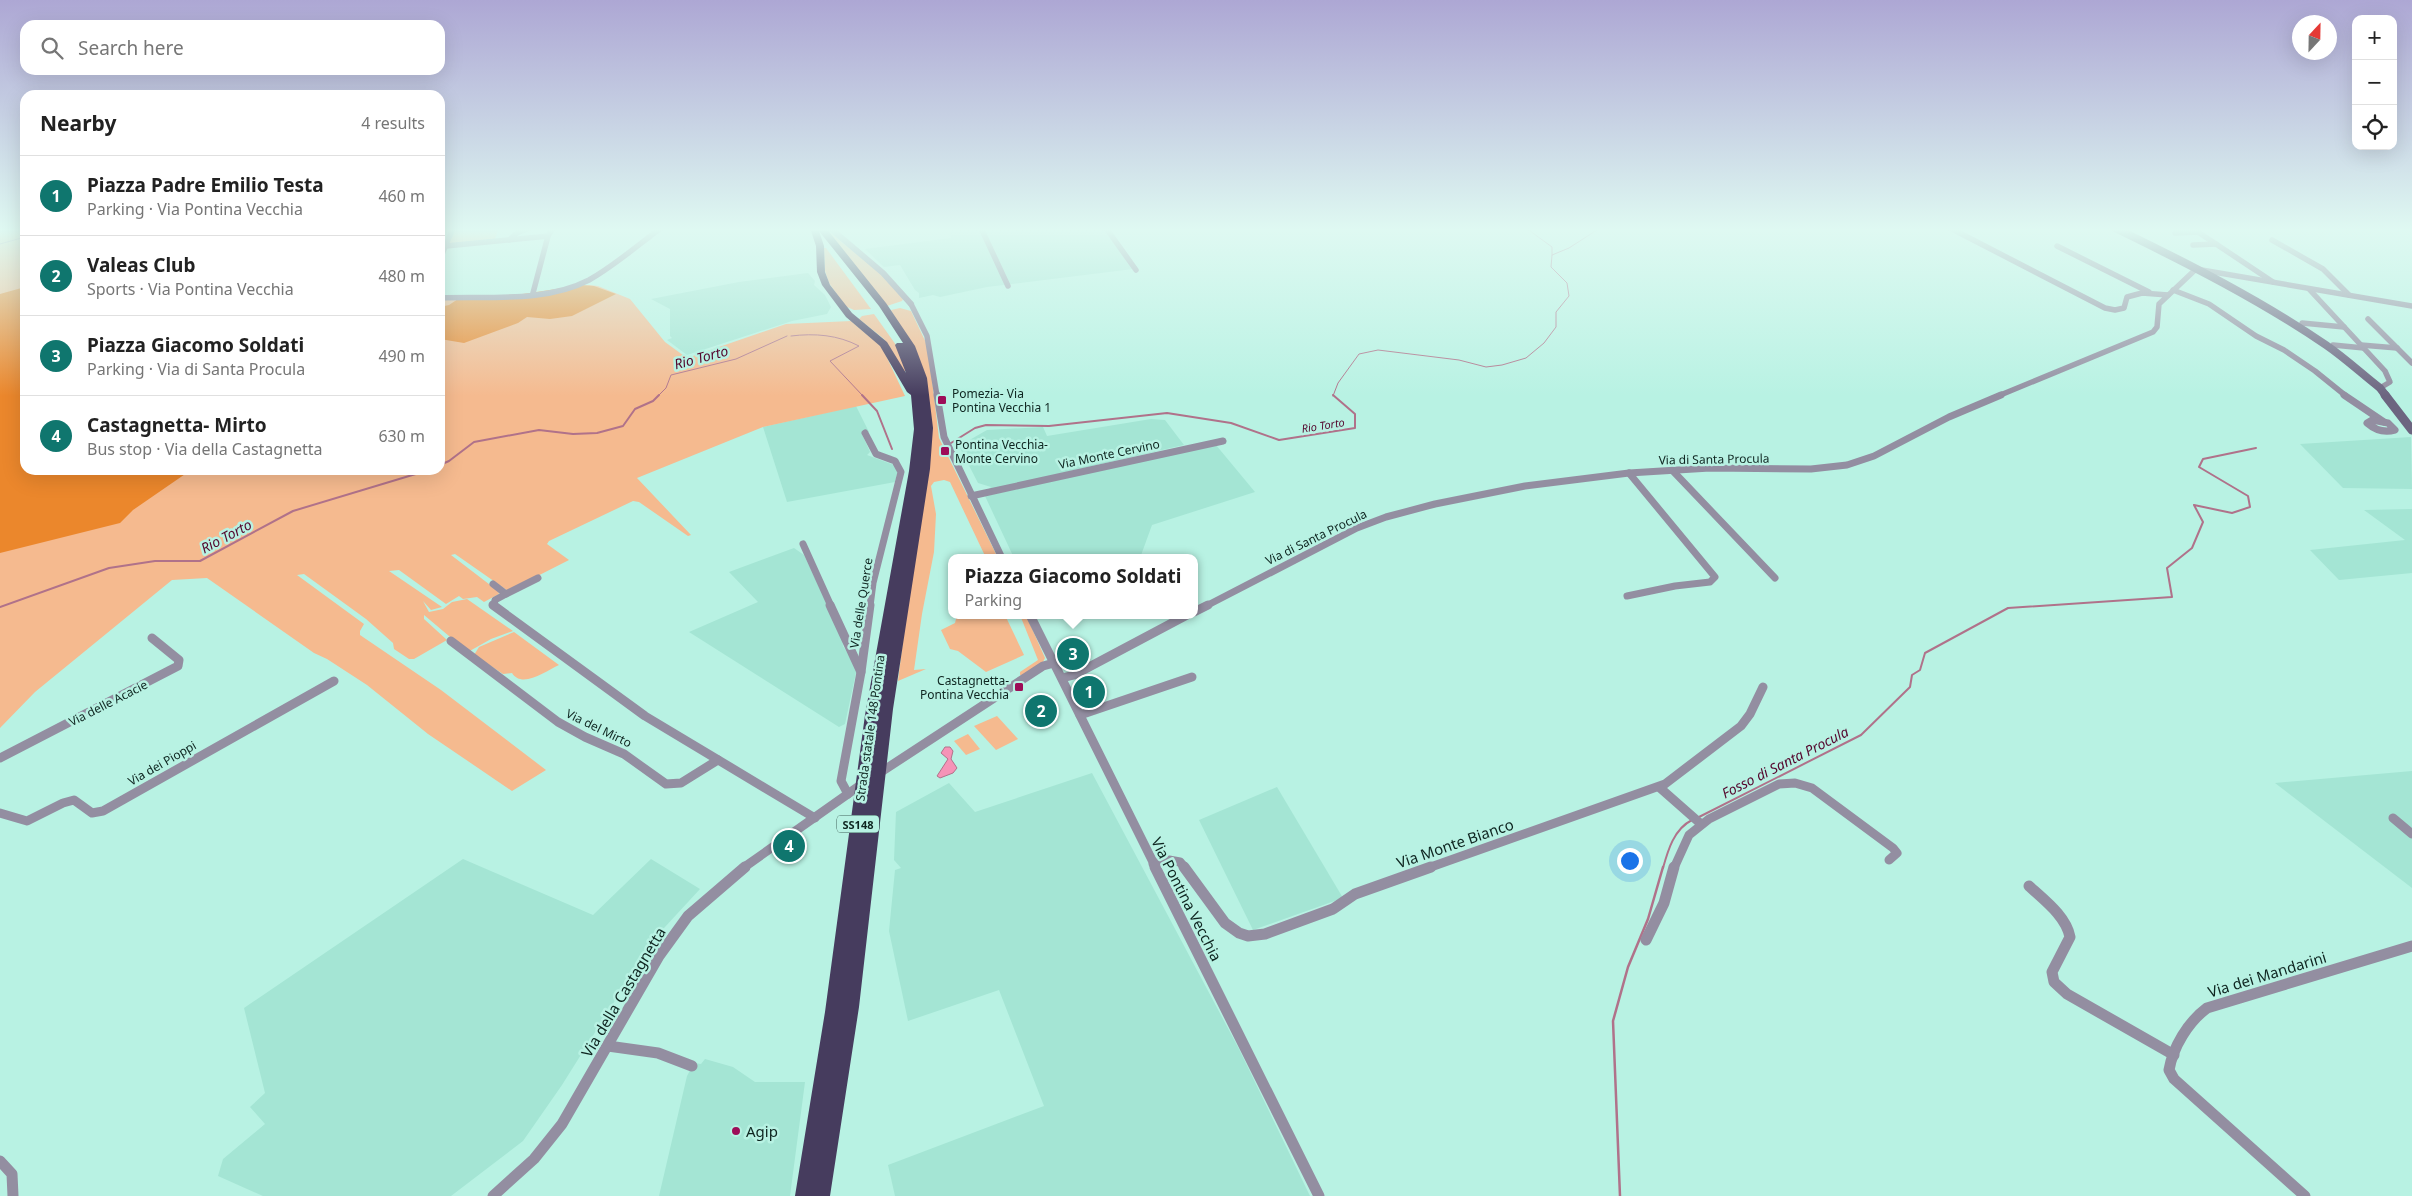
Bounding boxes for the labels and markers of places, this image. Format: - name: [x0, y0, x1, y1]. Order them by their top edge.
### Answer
- place label: Pomezia- Via Pontina Vecchia 1: [952, 385, 1051, 416]
- marker: Pomezia- Via Pontina Vecchia 1: [936, 394, 948, 406]
- place label: Pontina Vecchia- Monte Cervino: [955, 436, 1048, 467]
- marker: Pontina Vecchia- Monte Cervino: [939, 445, 951, 457]
- pin: 3: [1057, 635, 1089, 673]
- place label: Castagnetta- Pontina Vecchia: [920, 672, 1009, 703]
- pin: 1: [1073, 673, 1105, 711]
- marker: Castagnetta- Pontina Vecchia: [1013, 681, 1025, 693]
- pin: 2: [1025, 692, 1057, 730]
- pin: 4: [773, 827, 805, 865]
- place label: Agip: [746, 1121, 778, 1141]
- marker: Agip: [730, 1125, 742, 1137]

